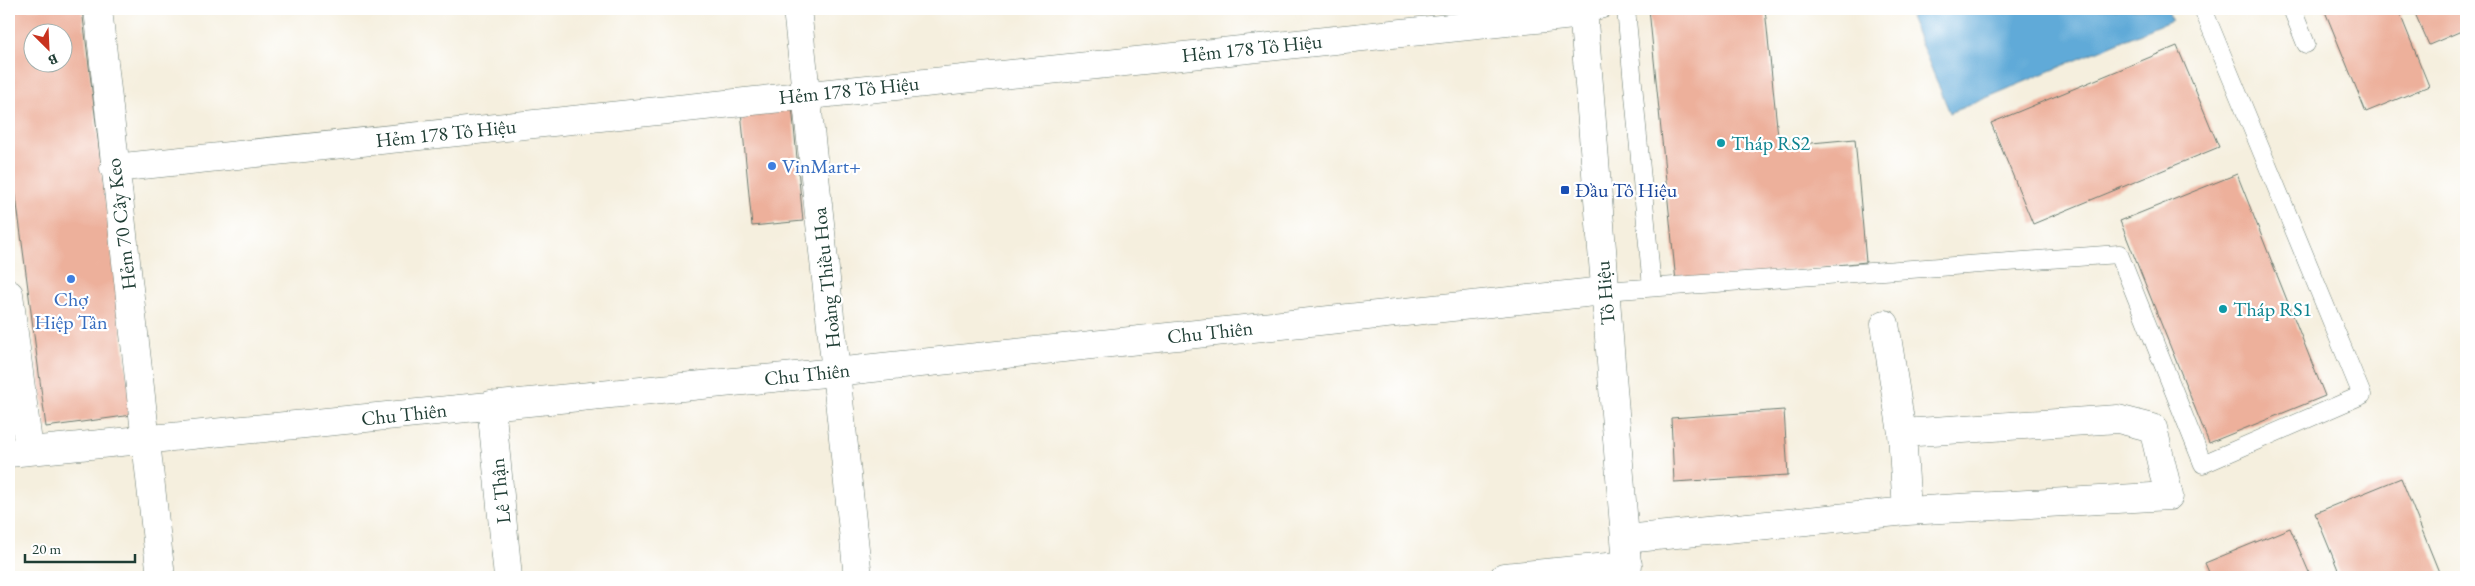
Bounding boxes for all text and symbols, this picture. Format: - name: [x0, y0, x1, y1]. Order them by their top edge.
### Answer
- north arrow: [22, 22, 72, 72]
- street label: Hẻm 178 Tô Hiệu: [1181, 28, 1324, 68]
- text: B: [45, 50, 61, 70]
- street label: Hẻm 178 Tô Hiệu: [778, 70, 921, 110]
- street label: Hẻm 178 Tô Hiệu: [375, 113, 518, 153]
- place label: Tháp RS2: [1731, 130, 1811, 156]
- marker: Tháp RS2: [1715, 137, 1727, 149]
- place label: VinMart+: [782, 153, 861, 179]
- street label: Hẻm 70 Cây Keo: [100, 157, 142, 291]
- marker: VinMart+: [766, 160, 778, 172]
- place label: Đầu Tô Hiệu: [1575, 177, 1678, 203]
- marker: Đầu Tô Hiệu: [1559, 184, 1571, 196]
- street label: Hoàng Thiều Hoa: [806, 206, 846, 350]
- street label: Tô Hiệu: [1589, 259, 1621, 326]
- marker: Chợ Hiệp Tân: [65, 273, 77, 285]
- place label: Chợ Hiệp Tân: [34, 286, 108, 335]
- place label: Tháp RS1: [2233, 296, 2312, 322]
- marker: Tháp RS1: [2217, 303, 2229, 315]
- street label: Chu Thiên: [1166, 315, 1255, 349]
- street label: Chu Thiên: [763, 357, 852, 391]
- street label: Chu Thiên: [360, 397, 449, 431]
- street label: Lê Thận: [484, 457, 516, 525]
- scale bar: [25, 531, 135, 563]
- text: 20 m: [32, 539, 61, 558]

